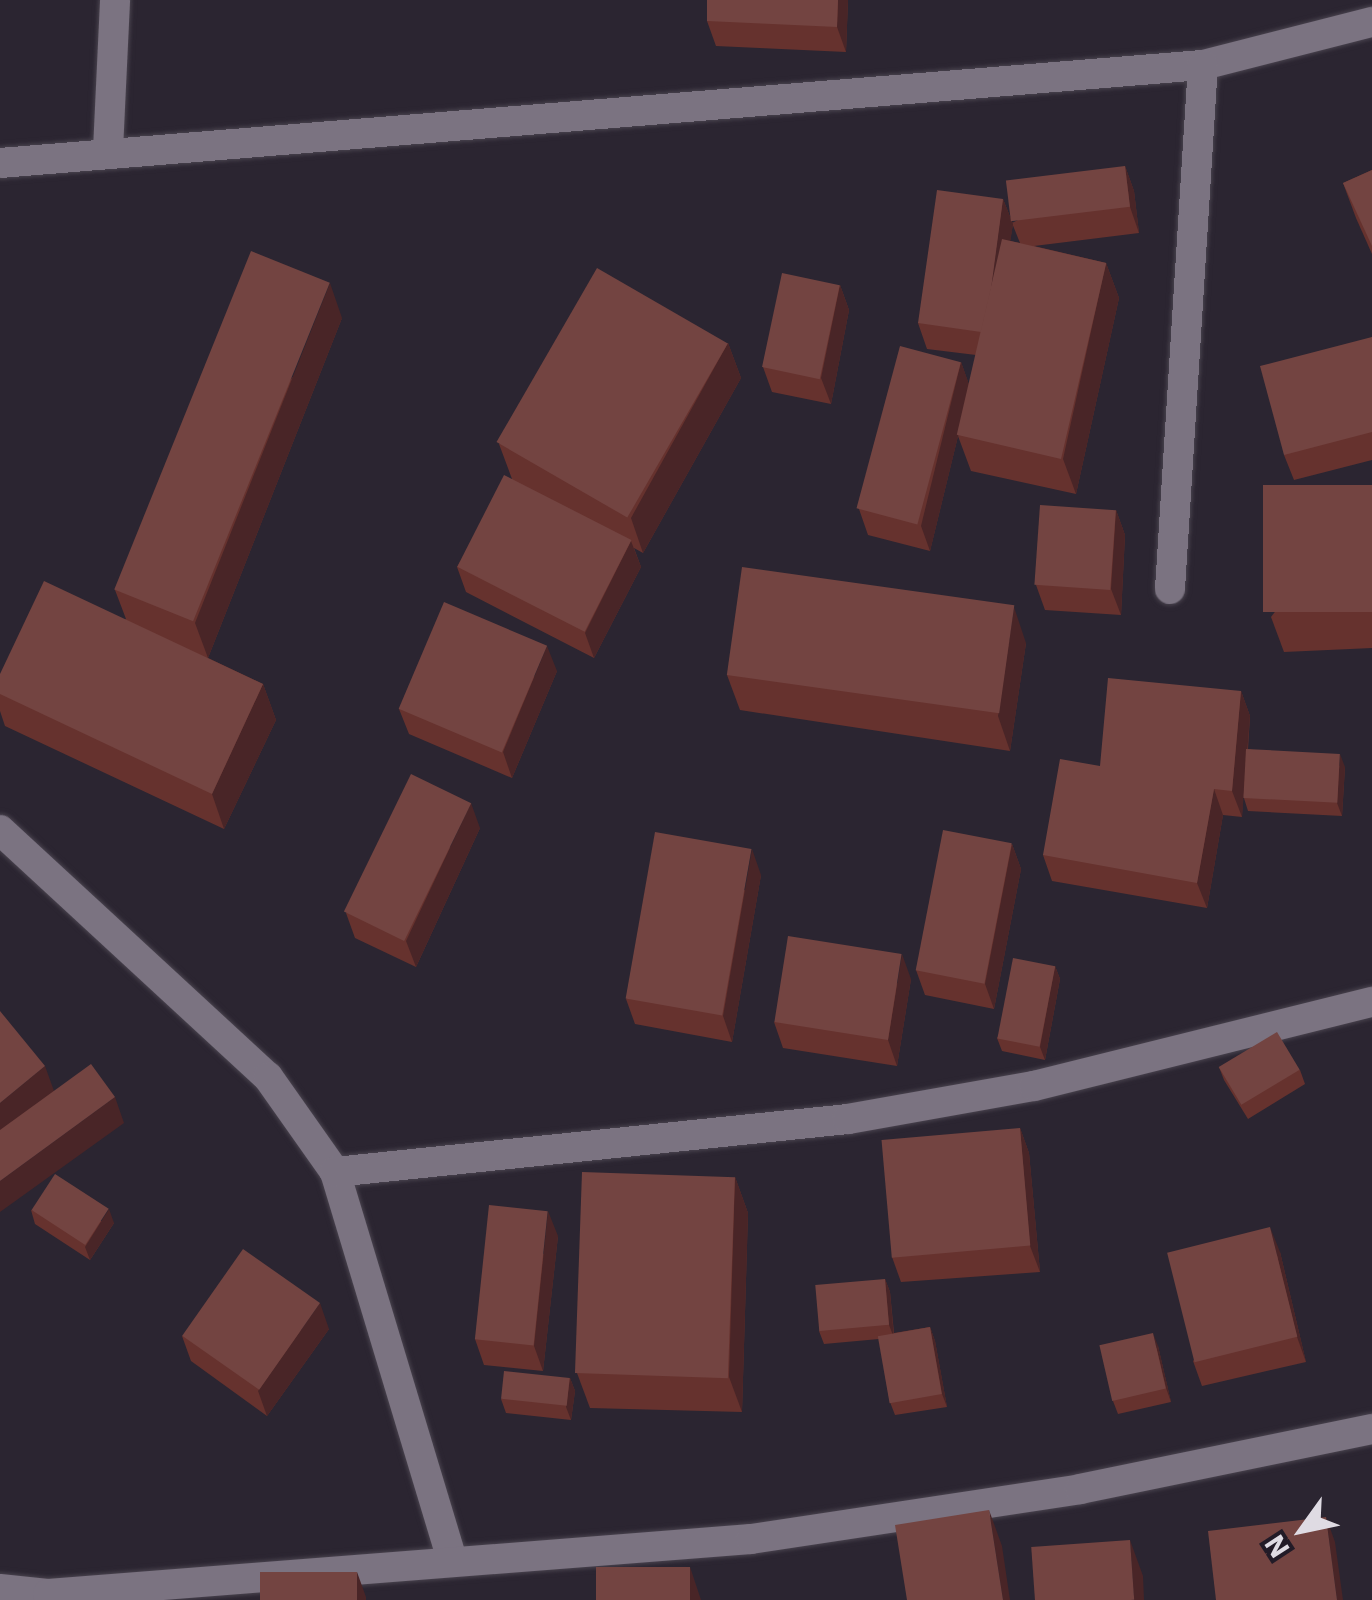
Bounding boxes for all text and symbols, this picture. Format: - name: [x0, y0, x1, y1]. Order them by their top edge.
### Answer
- north arrow: [1252, 1480, 1352, 1580]
- text: N: [1255, 1528, 1297, 1565]

